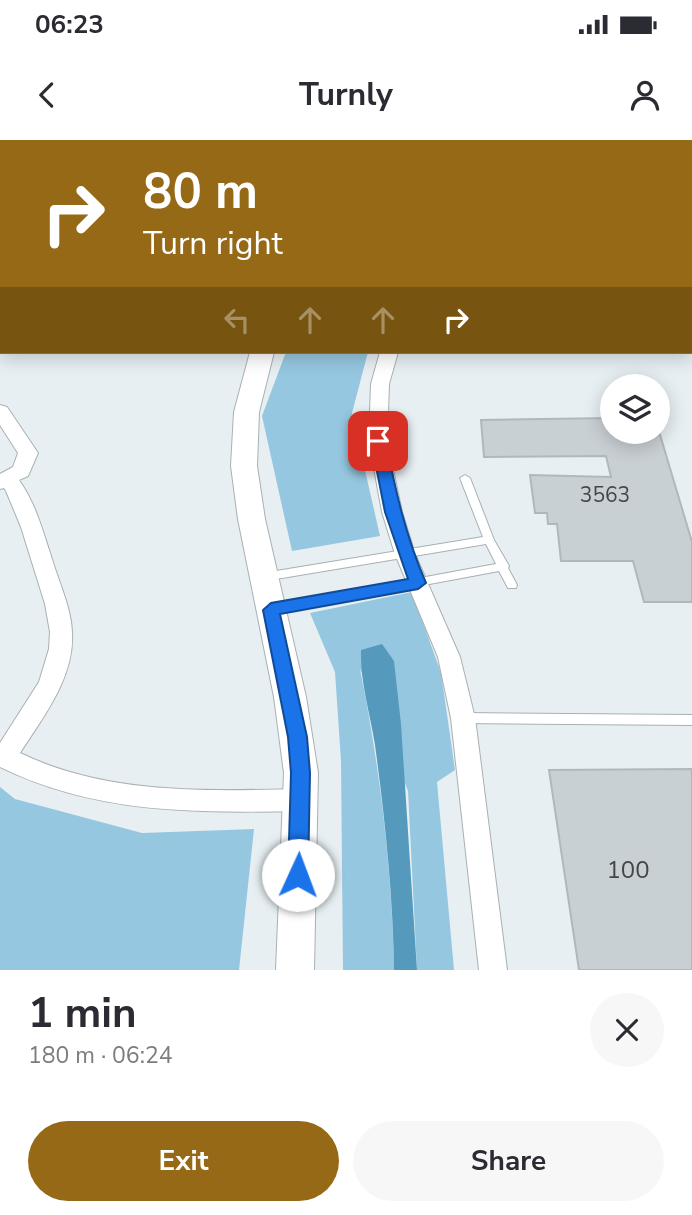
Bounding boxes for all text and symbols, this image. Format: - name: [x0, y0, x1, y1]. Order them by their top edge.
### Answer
- text: 06:23: [35, 7, 104, 42]
- text: Turnly: [299, 73, 393, 116]
- icon: back: [28, 76, 66, 114]
- icon: person: [626, 76, 664, 114]
- text: 80 m: [143, 158, 258, 225]
- icon: right: [28, 168, 119, 259]
- text: Turn right: [143, 222, 283, 265]
- icon: left: [218, 301, 256, 339]
- icon: ahead: [291, 301, 329, 339]
- icon: ahead: [364, 301, 402, 339]
- icon: right: [437, 301, 475, 339]
- map controls: [600, 374, 670, 444]
- button: layers: [600, 374, 670, 444]
- pin: [348, 411, 408, 471]
- icon: arrive: [359, 422, 397, 460]
- house number: 3563: [580, 481, 630, 509]
- position arrow: [261, 838, 335, 912]
- house number: 100: [606, 854, 650, 886]
- text: 1 min: [28, 985, 137, 1042]
- button: close: [590, 993, 664, 1067]
- text: 180 m · 06:24: [28, 1040, 173, 1071]
- button: Exit: [28, 1121, 339, 1201]
- button: Share: [353, 1121, 664, 1201]

